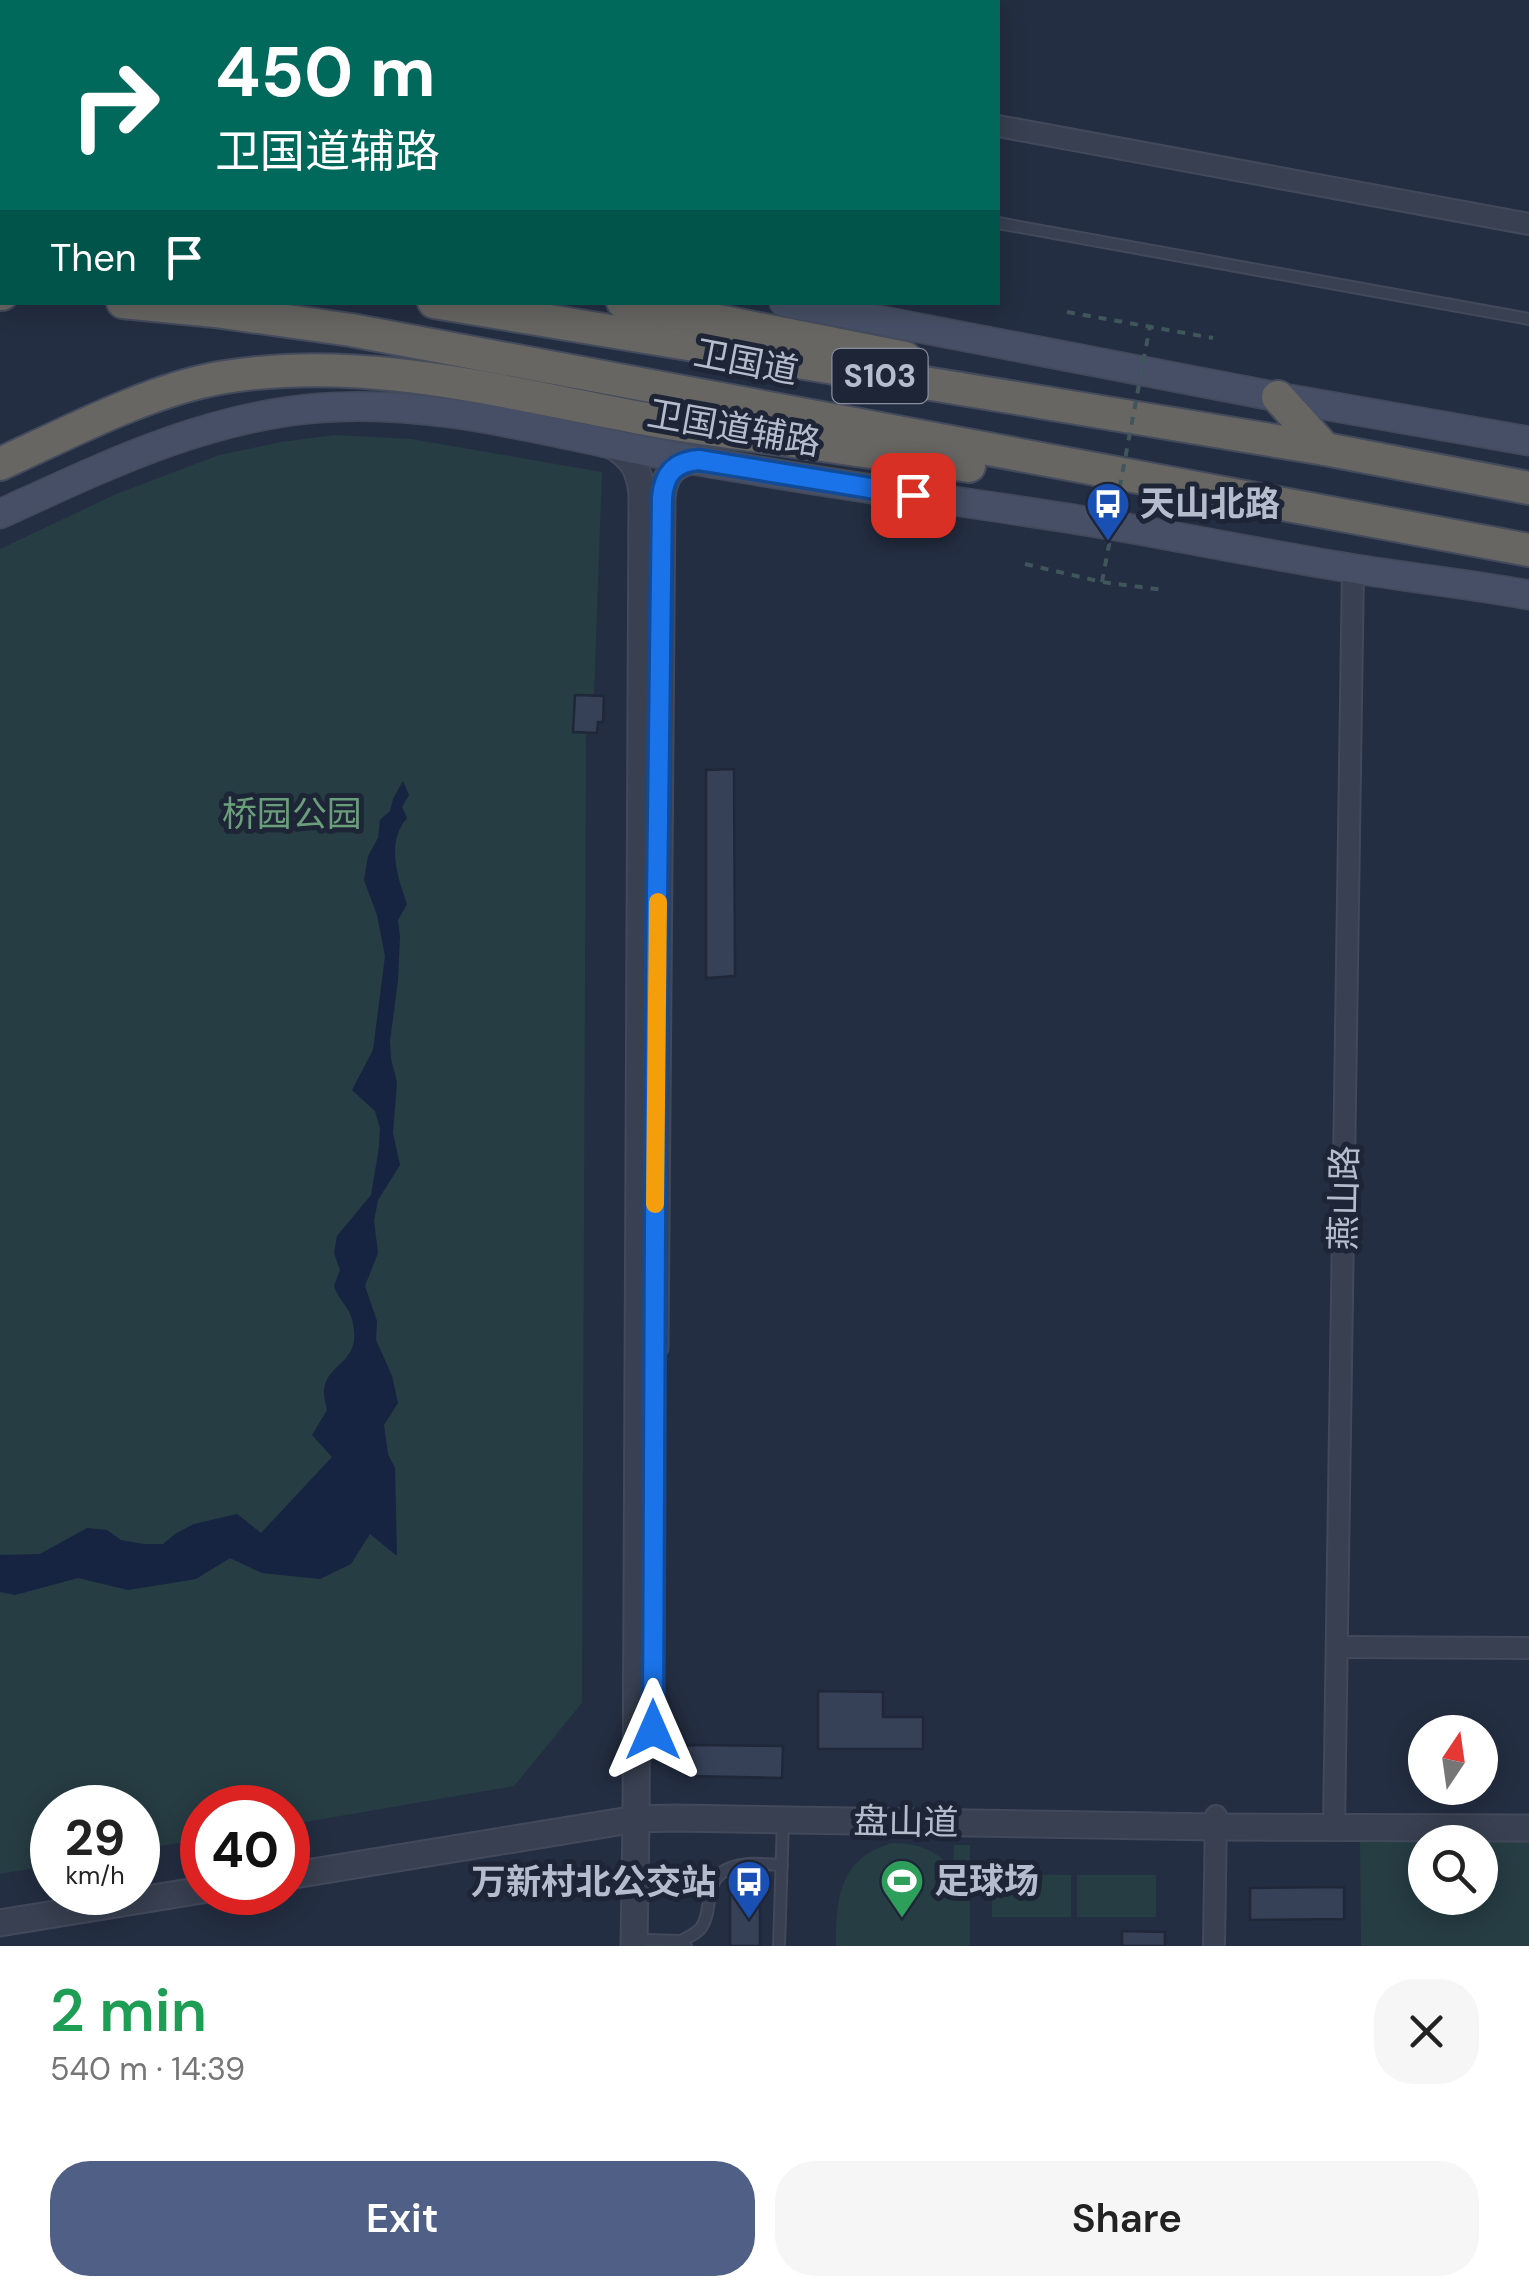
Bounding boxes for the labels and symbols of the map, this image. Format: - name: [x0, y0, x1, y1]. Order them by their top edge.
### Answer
- street label: 卫国道: [690, 329, 802, 395]
- road number: S103: [832, 349, 928, 403]
- street label: 卫国道辅路: [644, 390, 824, 466]
- pin: [871, 453, 956, 538]
- bus stop icon: 天山北路: [1085, 481, 1131, 542]
- place label: 天山北路: [1140, 481, 1280, 527]
- park label: 桥园公园: [222, 791, 362, 837]
- street label: 燕山路: [1320, 1145, 1368, 1251]
- position arrow: [601, 1678, 705, 1782]
- north arrow: [1408, 1715, 1498, 1805]
- speed limit sign: 40: [180, 1785, 310, 1915]
- street label: 盘山道: [853, 1798, 959, 1846]
- sports icon: 足球场: [879, 1858, 925, 1919]
- place label: 足球场: [934, 1858, 1039, 1904]
- place label: 万新村北公交站: [471, 1859, 716, 1905]
- bus stop icon: 万新村北公交站: [726, 1859, 772, 1920]

